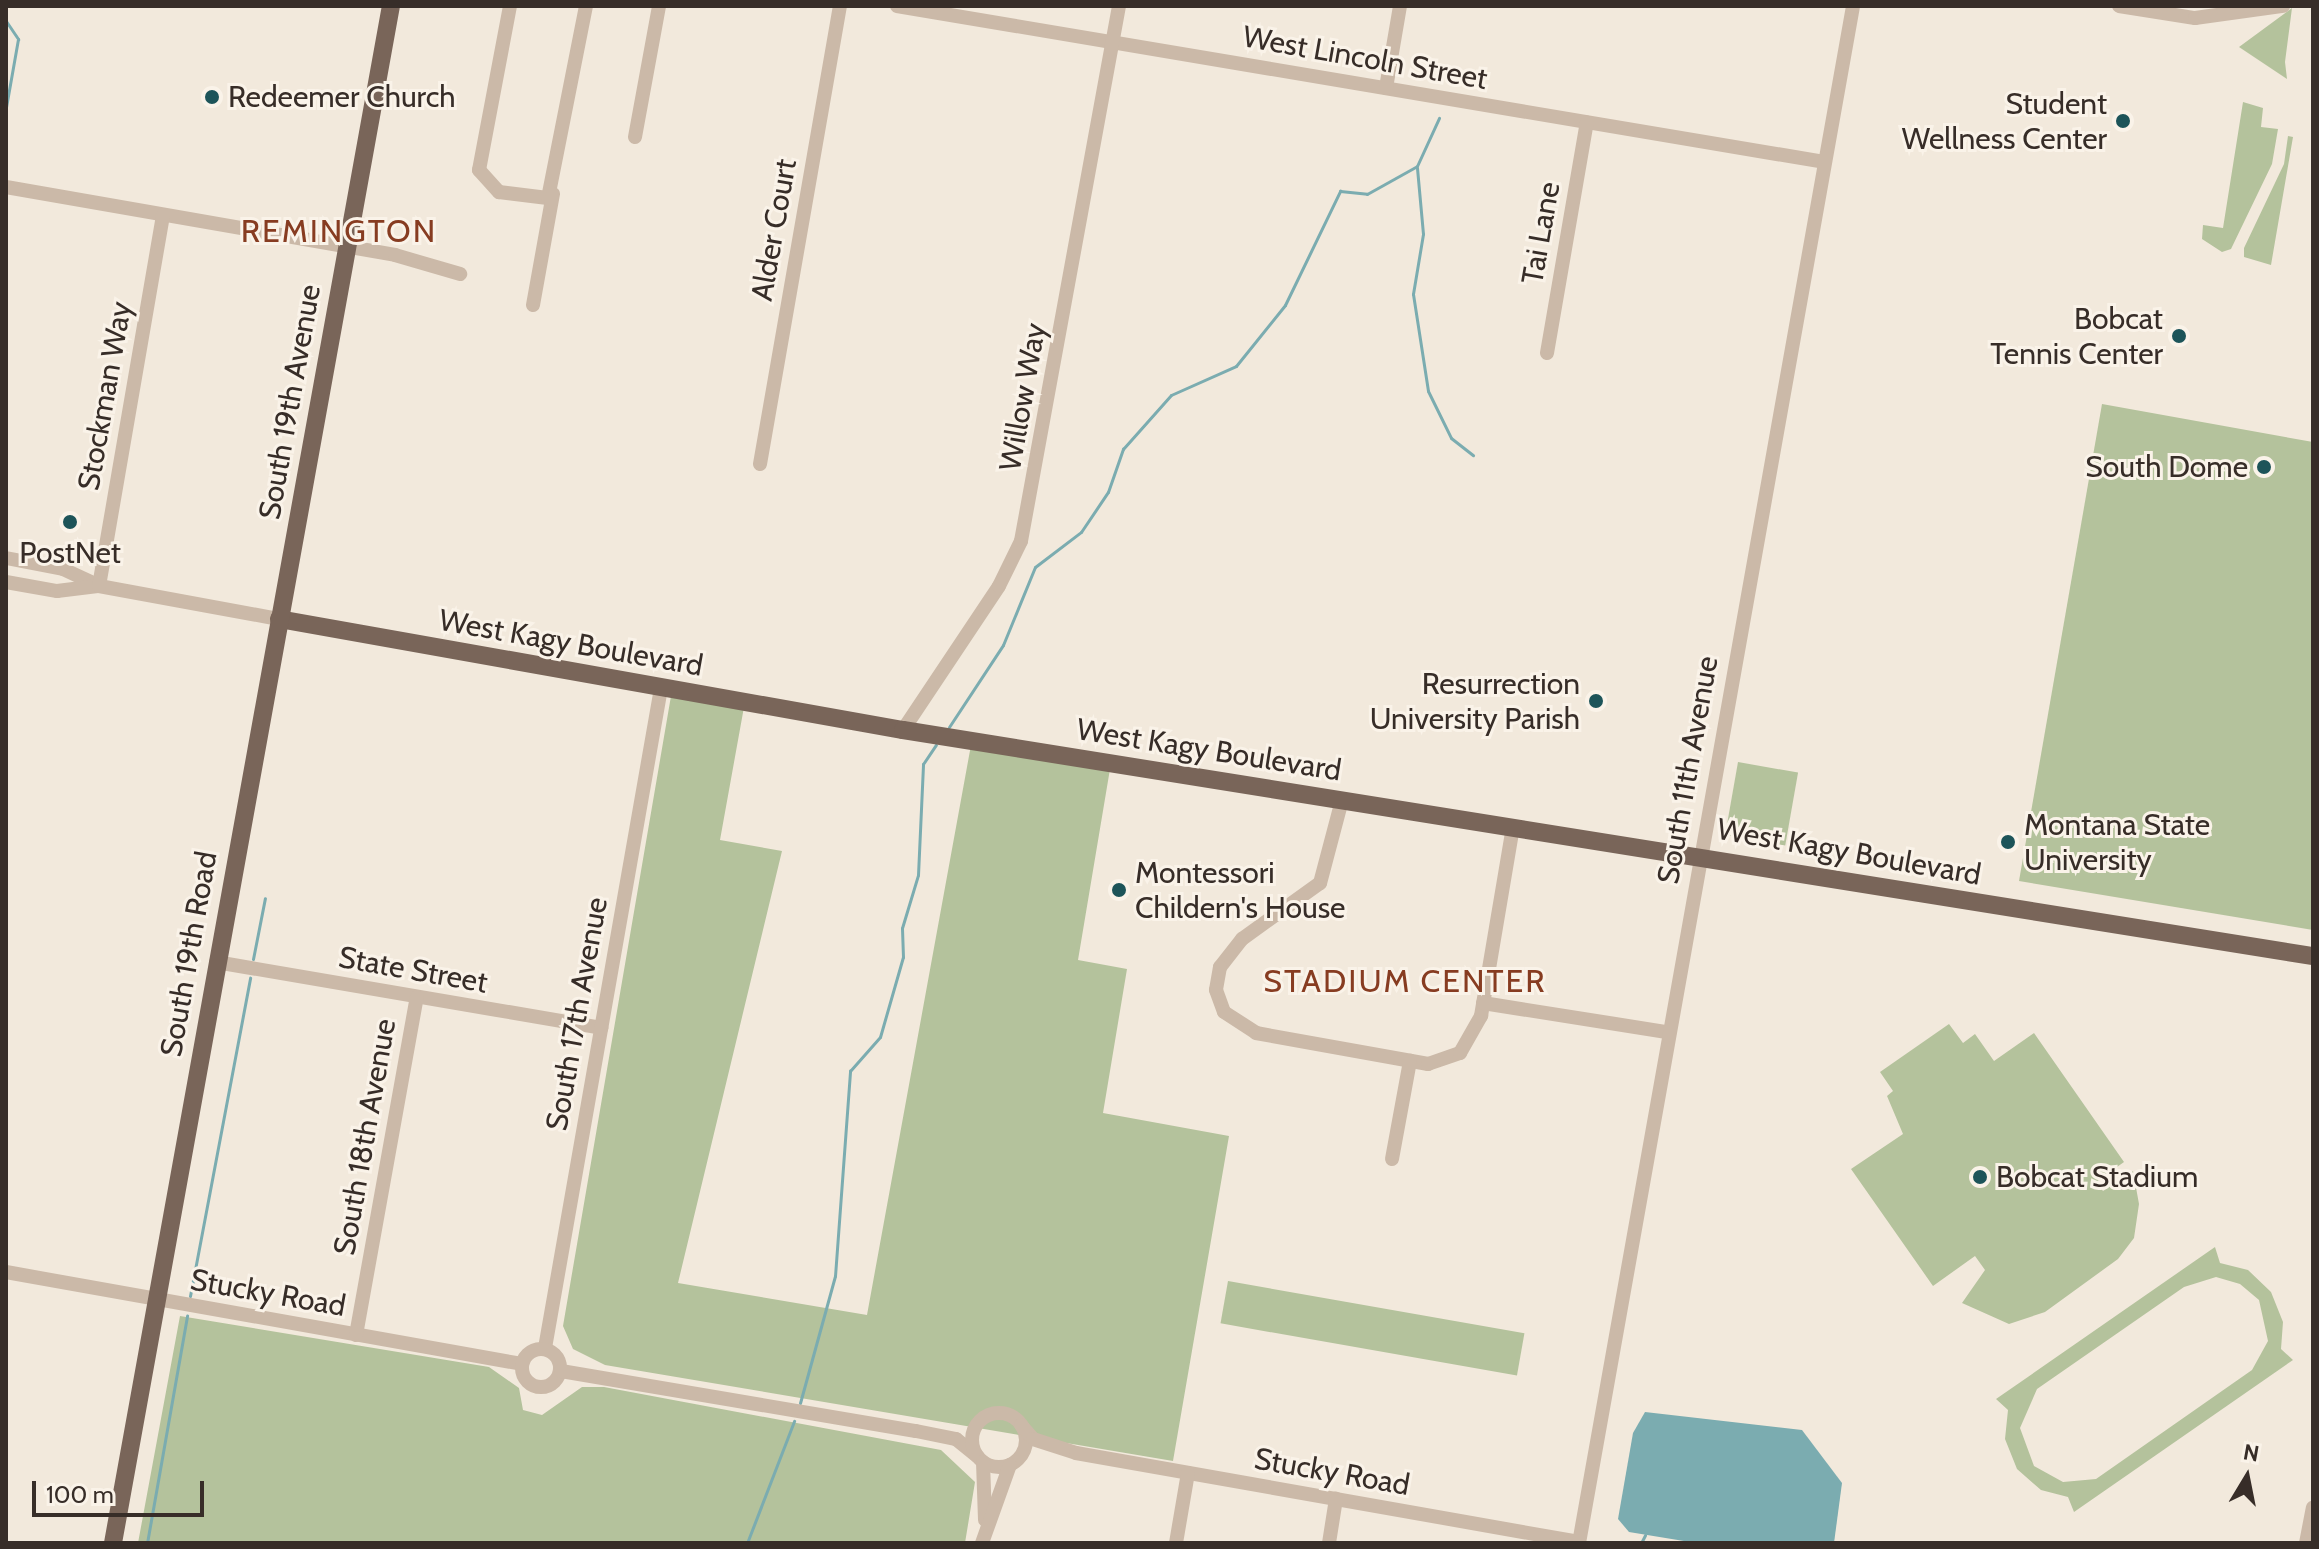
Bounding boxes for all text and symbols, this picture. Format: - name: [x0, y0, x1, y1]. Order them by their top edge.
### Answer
- street label: West Lincoln Street: [1240, 19, 1490, 97]
- place label: Redeemer Church: [228, 79, 456, 115]
- place label: Student Wellness Center: [1902, 86, 2107, 156]
- marker: Redeemer Church: [203, 88, 221, 106]
- marker: Student Wellness Center: [2114, 112, 2132, 130]
- street label: Alder Court: [744, 156, 804, 304]
- street label: Tai Lane: [1514, 179, 1568, 287]
- district label: REMINGTON: [241, 212, 437, 250]
- street label: South 19th Avenue: [252, 282, 328, 522]
- street label: Stockman Way: [71, 299, 139, 493]
- place label: Bobcat Tennis Center: [1990, 301, 2163, 372]
- street label: Willow Way: [992, 320, 1054, 474]
- marker: Bobcat Tennis Center: [2170, 327, 2188, 345]
- place label: South Dome: [2085, 449, 2248, 485]
- marker: South Dome: [2255, 458, 2273, 476]
- marker: PostNet: [61, 513, 79, 531]
- place label: PostNet: [19, 535, 121, 571]
- street label: West Kagy Boulevard: [436, 602, 706, 684]
- street label: South 11th Avenue: [1650, 653, 1726, 887]
- place label: Resurrection University Parish: [1370, 666, 1580, 736]
- marker: Resurrection University Parish: [1587, 692, 1605, 710]
- street label: West Kagy Boulevard: [1074, 711, 1344, 789]
- place label: Montana State University: [2024, 807, 2210, 878]
- street label: West Kagy Boulevard: [1714, 811, 1984, 893]
- marker: Montana State University: [1999, 833, 2017, 851]
- street label: South 19th Road: [153, 849, 225, 1059]
- place label: Montessori Childern's House: [1135, 855, 1345, 926]
- marker: Montessori Childern's House: [1110, 881, 1128, 899]
- street label: South 17th Avenue: [539, 895, 615, 1133]
- street label: State Street: [336, 939, 490, 1001]
- district label: STADIUM CENTER: [1263, 962, 1547, 1000]
- street label: South 18th Avenue: [327, 1016, 403, 1258]
- place label: Bobcat Stadium: [1996, 1159, 2198, 1195]
- marker: Bobcat Stadium: [1971, 1168, 1989, 1186]
- street label: Stucky Road: [188, 1262, 348, 1324]
- north arrow: [2207, 1437, 2287, 1517]
- text: N: [2241, 1438, 2261, 1468]
- street label: Stucky Road: [1252, 1441, 1412, 1503]
- scale bar: [36, 1465, 208, 1515]
- text: 100 m: [46, 1480, 114, 1509]

